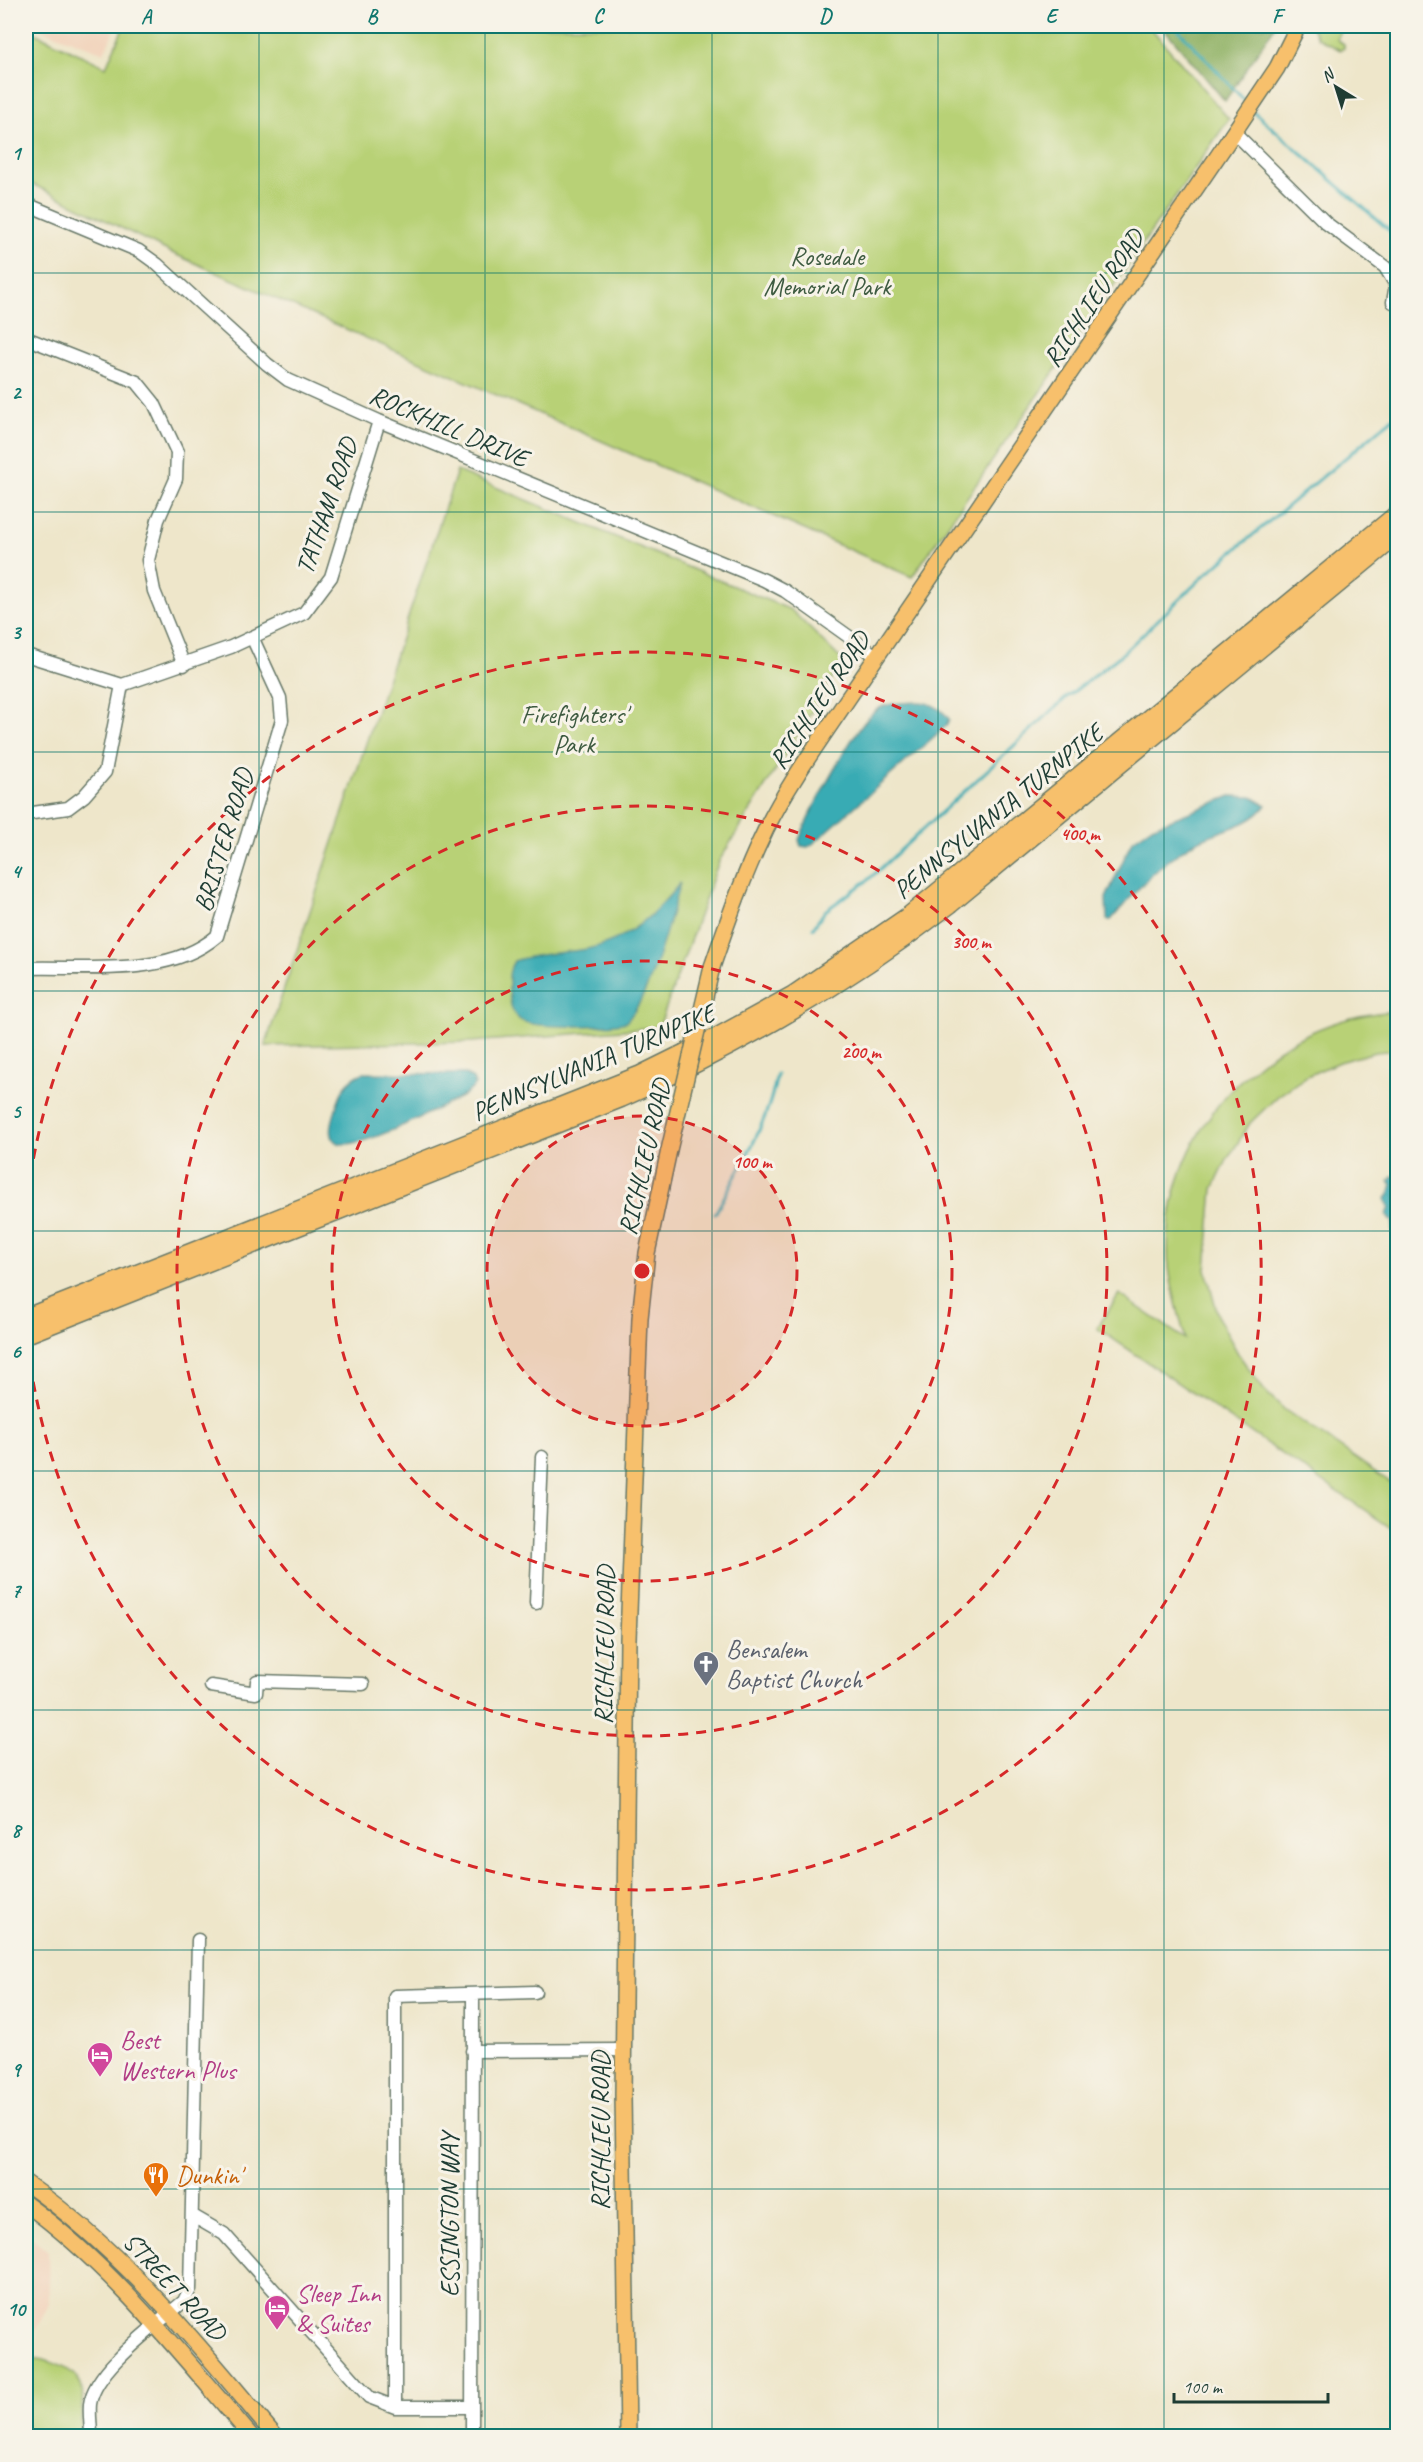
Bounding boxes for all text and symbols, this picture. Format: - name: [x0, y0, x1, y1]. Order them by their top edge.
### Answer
- text: A: [141, 4, 153, 29]
- text: B: [367, 4, 379, 29]
- text: C: [593, 4, 605, 29]
- text: D: [819, 4, 833, 29]
- text: E: [1046, 4, 1060, 29]
- text: F: [1272, 4, 1286, 29]
- north arrow: [1306, 57, 1366, 117]
- text: N: [1317, 63, 1340, 87]
- text: 1: [12, 141, 23, 166]
- street label: RICHLIEU ROAD: [1035, 221, 1153, 373]
- park label: Rosedale Memorial Park: [763, 240, 892, 303]
- street label: ROCKHILL DRIVE: [365, 378, 536, 476]
- text: 2: [12, 380, 23, 405]
- street label: TATHAM ROAD: [288, 431, 366, 578]
- text: 3: [12, 620, 23, 645]
- street label: RICHLIEU ROAD: [761, 623, 879, 775]
- park label: Firefighters' Park: [521, 698, 632, 761]
- street label: PENNSYLVANIA TURNPIKE: [887, 714, 1113, 906]
- street label: BRISTER ROAD: [186, 763, 261, 916]
- text: 400 m: [1061, 823, 1101, 845]
- text: 4: [12, 859, 24, 884]
- text: 300 m: [952, 931, 992, 953]
- street label: PENNSYLVANIA TURNPIKE: [467, 995, 723, 1129]
- text: 200 m: [842, 1041, 882, 1063]
- street label: RICHLIEU ROAD: [611, 1073, 679, 1238]
- text: 5: [12, 1099, 23, 1124]
- text: 100 m: [733, 1151, 773, 1173]
- centre of rings: [632, 1261, 652, 1281]
- text: 6: [11, 1339, 22, 1364]
- street label: RICHLIEU ROAD: [587, 1563, 622, 1725]
- text: 7: [12, 1578, 23, 1603]
- place label: Bensalem Baptist Church: [726, 1633, 863, 1696]
- church icon: Bensalem Baptist Church: [691, 1649, 721, 1687]
- text: 8: [12, 1818, 24, 1843]
- place label: Best Western Plus: [120, 2024, 238, 2087]
- hotel icon: Best Western Plus: [85, 2040, 115, 2078]
- street label: RICHLIEU ROAD: [584, 2049, 617, 2210]
- text: 9: [12, 2057, 23, 2082]
- street label: ESSINGTON WAY: [433, 2129, 466, 2297]
- place label: Dunkin': [176, 2159, 246, 2192]
- restaurant icon: Dunkin': [141, 2160, 171, 2198]
- street label: STREET ROAD: [116, 2225, 235, 2350]
- place label: Sleep Inn & Suites: [296, 2277, 382, 2340]
- hotel icon: Sleep Inn & Suites: [262, 2293, 292, 2331]
- text: 10: [7, 2297, 27, 2322]
- scale bar: [1174, 2366, 1328, 2404]
- text: 100 m: [1183, 2376, 1224, 2398]

